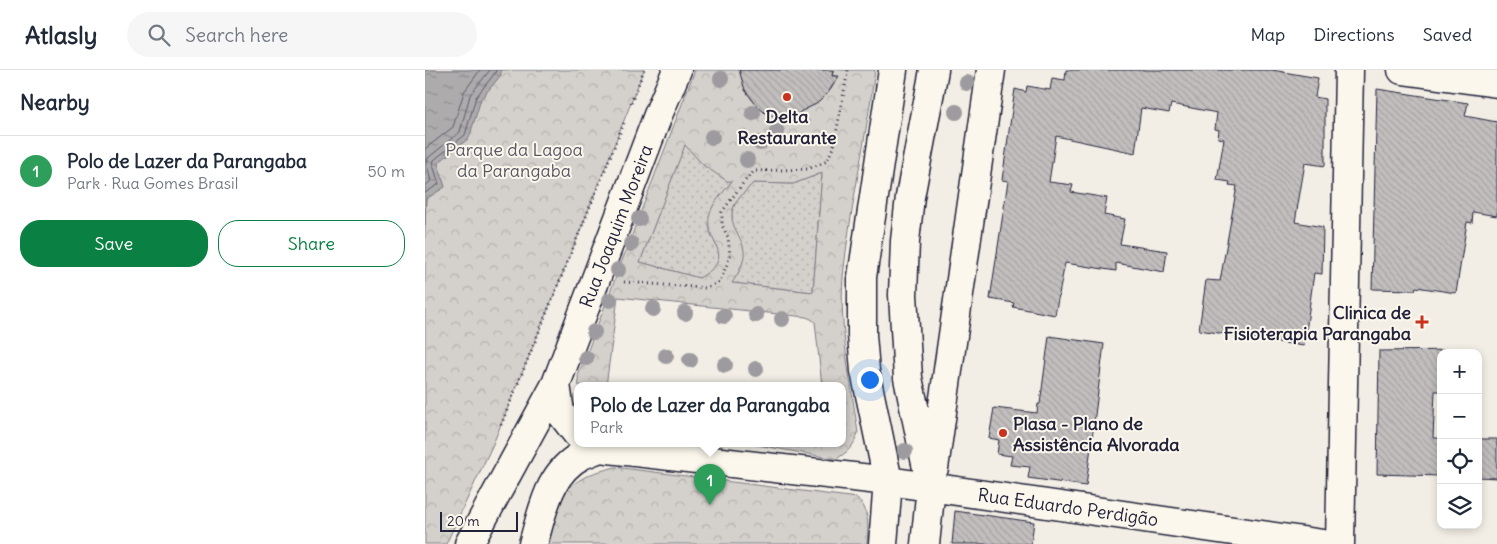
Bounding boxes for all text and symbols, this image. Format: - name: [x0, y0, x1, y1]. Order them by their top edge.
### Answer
- search box: [127, 12, 477, 57]
- text: Atlasly: [25, 20, 97, 50]
- icon: search: [145, 21, 173, 49]
- text: Search here: [185, 23, 288, 47]
- text: Map: [1250, 23, 1285, 46]
- text: Directions: [1313, 23, 1395, 46]
- text: Saved: [1423, 23, 1472, 46]
- text: Nearby: [20, 89, 90, 116]
- marker: Delta Restaurante: [781, 91, 793, 103]
- place label: Delta Restaurante: [738, 105, 837, 149]
- park label: Parque da Lagoa da Parangaba: [445, 138, 583, 182]
- street label: Rua Joaquim Moreira: [574, 141, 658, 311]
- text: Polo de Lazer da Parangaba: [67, 149, 307, 173]
- text: 1: [33, 161, 39, 181]
- text: 50 m: [367, 161, 405, 181]
- text: Park · Rua Gomes Brasil: [67, 173, 238, 193]
- button: Save: [20, 220, 208, 267]
- button: Share: [218, 220, 405, 267]
- place label: Clinica de Fisioterapia Parangaba: [1224, 301, 1411, 345]
- marker: Clinica de Fisioterapia Parangaba: [1415, 315, 1429, 329]
- map controls: [1437, 349, 1482, 529]
- button: +: [1437, 349, 1482, 394]
- your location: [857, 367, 883, 393]
- popup: [574, 382, 846, 447]
- text: Polo de Lazer da Parangaba: [590, 393, 830, 417]
- button: −: [1437, 394, 1482, 439]
- place label: Plasa - Plano de Assistência Alvorada: [1013, 412, 1180, 456]
- text: Park: [590, 417, 623, 437]
- marker: Plasa - Plano de Assistência Alvorada: [997, 427, 1009, 439]
- button: locate: [1437, 439, 1482, 484]
- pin: 1: [694, 464, 726, 505]
- street label: Rua Eduardo Perdigão: [976, 483, 1160, 531]
- button: layers: [1437, 484, 1482, 529]
- scale bar: [440, 509, 517, 532]
- text: 20 m: [447, 512, 480, 530]

